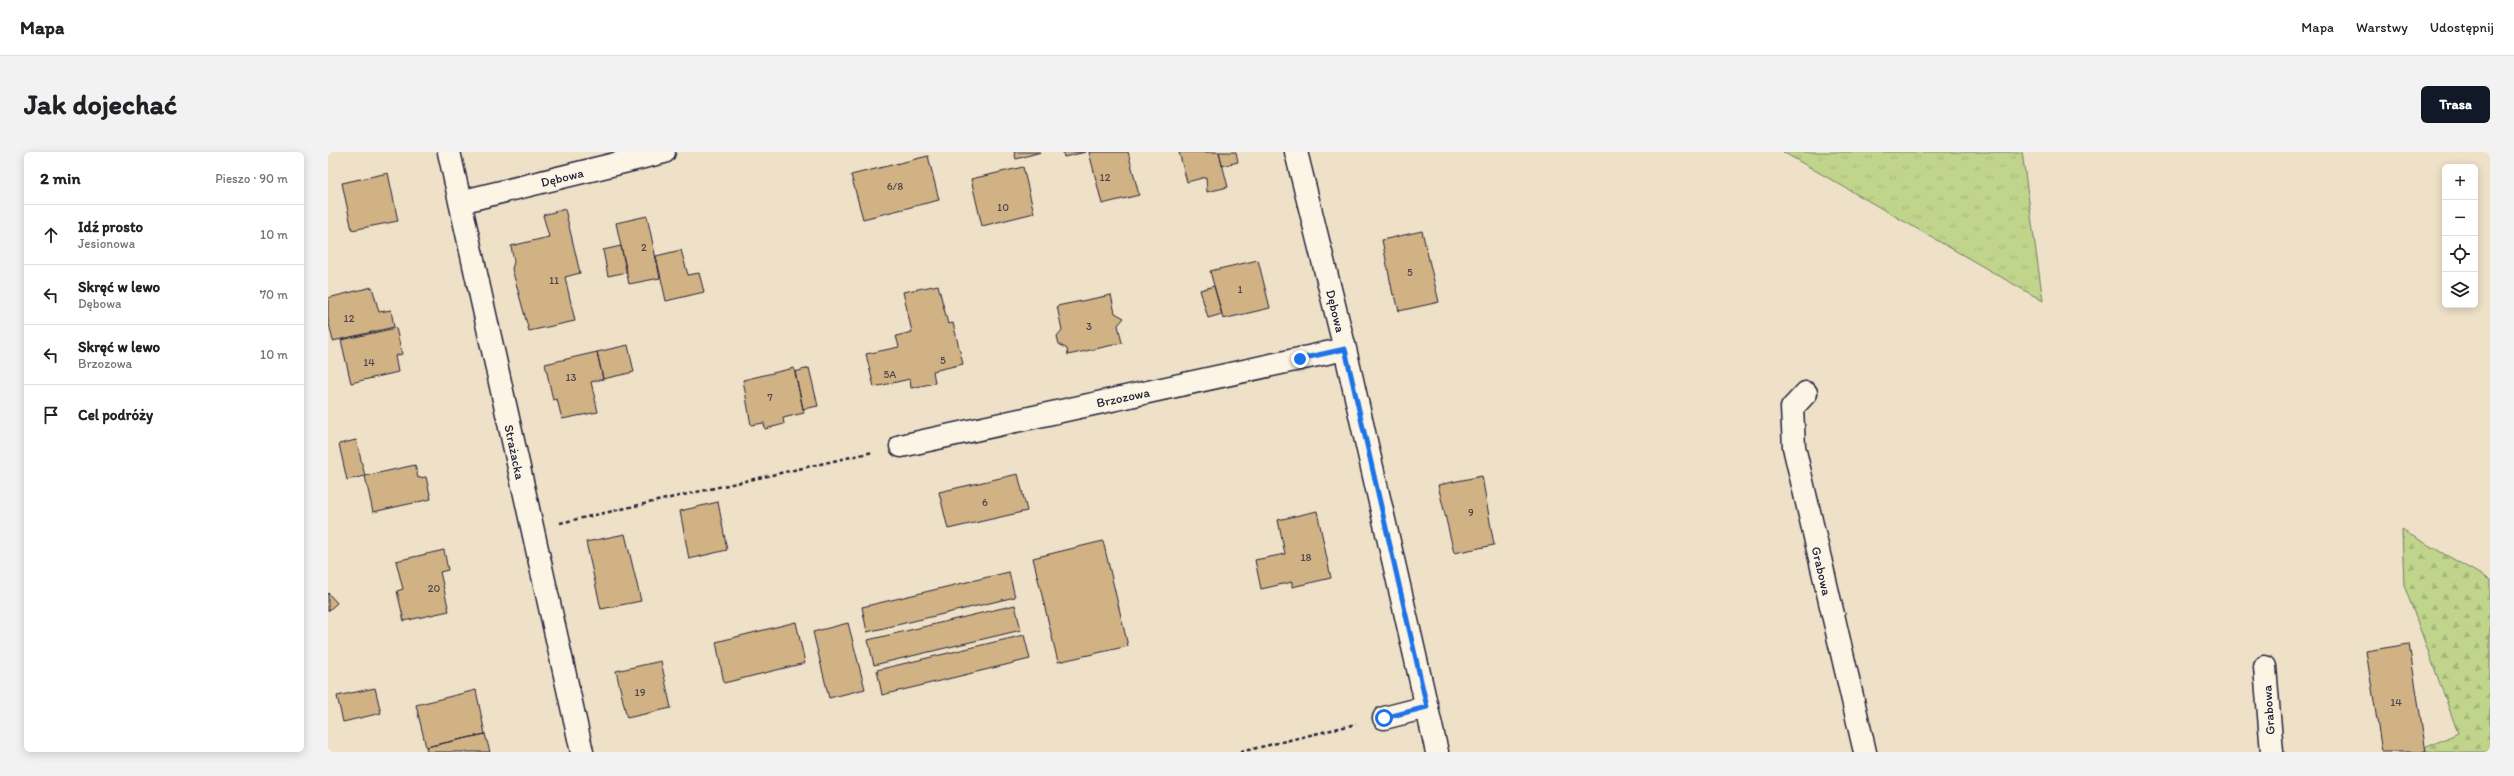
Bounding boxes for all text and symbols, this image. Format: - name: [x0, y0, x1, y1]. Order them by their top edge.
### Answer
- text: Mapa: [20, 16, 64, 39]
- text: Mapa: [2301, 19, 2334, 36]
- text: Warstwy: [2356, 19, 2408, 36]
- text: Udostępnij: [2430, 19, 2494, 36]
- button: Trasa: [2421, 86, 2490, 123]
- text: Jak dojechać: [24, 87, 177, 121]
- map controls: [2442, 164, 2478, 308]
- button: +: [2442, 164, 2478, 200]
- street label: Dębowa: [539, 165, 586, 190]
- text: 2 min: [40, 168, 80, 188]
- text: Pieszo · 90 m: [215, 171, 288, 186]
- house number: 12: [1100, 171, 1111, 184]
- house number: 6/8: [887, 180, 903, 193]
- button: −: [2442, 200, 2478, 236]
- house number: 10: [997, 201, 1009, 214]
- text: Idź prosto: [78, 218, 143, 236]
- icon: ahead: [40, 224, 62, 246]
- text: 10 m: [260, 227, 288, 242]
- text: Jesionowa: [78, 236, 135, 251]
- button: locate: [2442, 236, 2478, 272]
- house number: 2: [641, 241, 647, 254]
- house number: 5: [1407, 266, 1413, 279]
- button: layers: [2442, 272, 2478, 308]
- house number: 11: [549, 274, 559, 287]
- text: Skręć w lewo: [78, 278, 160, 296]
- house number: 1: [1237, 283, 1243, 296]
- icon: left: [40, 284, 62, 306]
- text: 70 m: [260, 287, 288, 302]
- street label: Dębowa: [1323, 288, 1348, 335]
- text: Dębowa: [78, 296, 121, 311]
- house number: 12: [344, 312, 355, 325]
- house number: 3: [1086, 320, 1092, 333]
- text: Skręć w lewo: [78, 338, 160, 356]
- icon: left: [40, 344, 62, 366]
- text: 10 m: [260, 347, 288, 362]
- route end: [1291, 350, 1309, 368]
- house number: 5: [940, 354, 946, 367]
- text: Brzozowa: [78, 356, 132, 371]
- house number: 14: [363, 356, 375, 369]
- house number: 5A: [884, 368, 896, 381]
- house number: 13: [565, 371, 577, 384]
- street label: Brzozowa: [1095, 384, 1151, 410]
- house number: 7: [767, 391, 773, 404]
- icon: arrive: [40, 404, 62, 426]
- text: Cel podróży: [78, 406, 153, 424]
- street label: Strażacka: [501, 423, 528, 481]
- house number: 6: [982, 496, 988, 509]
- house number: 9: [1468, 506, 1474, 519]
- street label: Grabowa: [1809, 545, 1834, 597]
- house number: 18: [1300, 551, 1312, 564]
- house number: 20: [428, 582, 441, 595]
- street label: Grabowa: [2259, 684, 2278, 735]
- house number: 19: [635, 686, 646, 699]
- house number: 14: [2390, 696, 2402, 709]
- route start: [1375, 709, 1393, 727]

